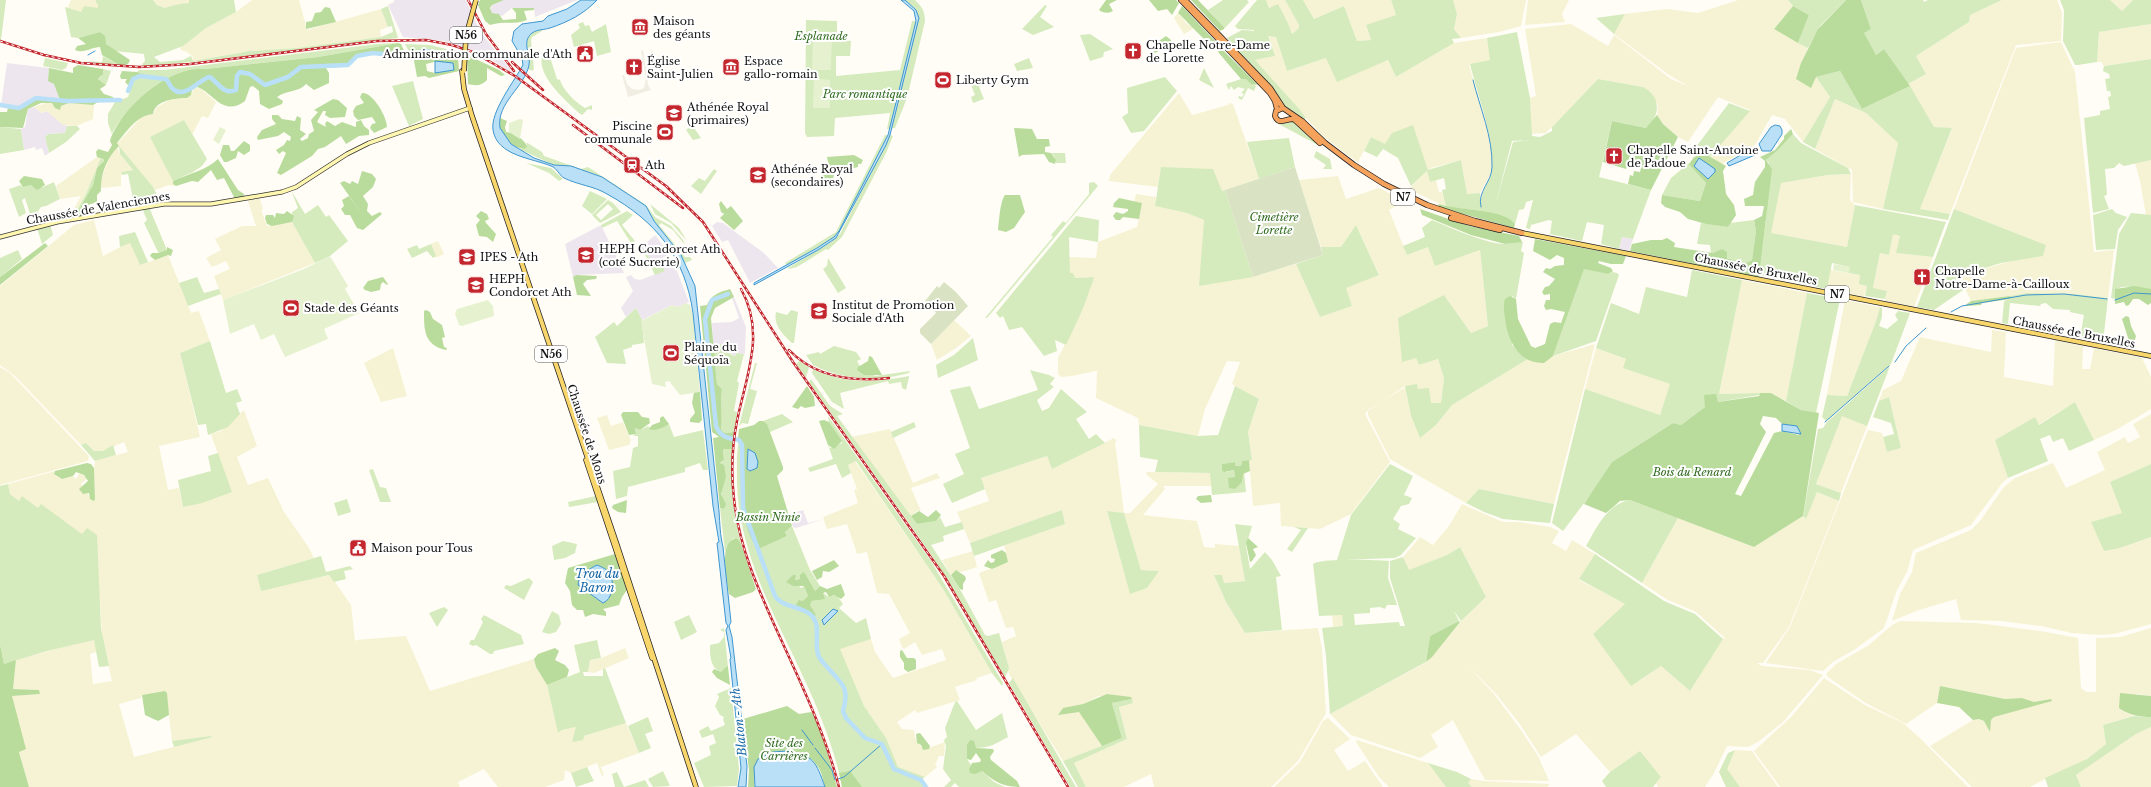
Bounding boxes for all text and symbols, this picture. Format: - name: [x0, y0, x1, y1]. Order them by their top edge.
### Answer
- place label: Maison des géants: [653, 14, 711, 41]
- museum icon: Maison des géants: [630, 17, 650, 37]
- road number: N56: [450, 27, 482, 43]
- park label: Esplanade: [794, 29, 848, 43]
- place label: Chapelle Notre-Dame de Lorette: [1146, 38, 1270, 65]
- church icon: Chapelle Notre-Dame de Lorette: [1123, 41, 1143, 61]
- public building icon: Administration communale d'Ath: [575, 44, 595, 64]
- place label: Administration communale d'Ath: [382, 47, 572, 61]
- place label: Église Saint-Julien: [647, 54, 714, 81]
- place label: Espace gallo-romain: [744, 54, 818, 81]
- church icon: Église Saint-Julien: [624, 57, 644, 77]
- museum icon: Espace gallo-romain: [721, 57, 741, 77]
- sports icon: Liberty Gym: [933, 70, 953, 90]
- place label: Liberty Gym: [956, 73, 1029, 87]
- park label: Parc romantique: [822, 87, 907, 101]
- place label: Athénée Royal (primaires): [686, 100, 769, 127]
- school or university icon: Athénée Royal (primaires): [664, 103, 684, 123]
- place label: Piscine communale: [584, 119, 652, 146]
- sports icon: Piscine communale: [655, 122, 675, 142]
- place label: Chapelle Saint-Antoine de Padoue: [1627, 143, 1759, 170]
- church icon: Chapelle Saint-Antoine de Padoue: [1604, 146, 1624, 166]
- station icon: Ath: [622, 155, 642, 175]
- place label: Ath: [644, 158, 666, 172]
- place label: Athénée Royal (secondaires): [770, 162, 853, 189]
- school or university icon: Athénée Royal (secondaires): [748, 165, 768, 185]
- street label: Chaussée de Valenciennes: [25, 188, 171, 228]
- road number: N7: [1391, 189, 1415, 205]
- park label: Cimetière Lorette: [1249, 210, 1299, 237]
- place label: HEPH Condorcet Ath (coté Sucrerie): [599, 242, 721, 269]
- school or university icon: HEPH Condorcet Ath (coté Sucrerie): [576, 245, 596, 265]
- school or university icon: IPES - Ath: [457, 247, 477, 267]
- place label: IPES - Ath: [480, 250, 539, 264]
- street label: Chaussée de Bruxelles: [1693, 250, 1819, 288]
- place label: Chapelle Notre-Dame-à-Cailloux: [1935, 264, 2070, 291]
- church icon: Chapelle Notre-Dame-à-Cailloux: [1912, 267, 1932, 287]
- place label: HEPH Condorcet Ath: [489, 272, 572, 299]
- school or university icon: HEPH Condorcet Ath: [466, 275, 486, 295]
- road number: N7: [1825, 286, 1849, 302]
- sports icon: Stade des Géants: [281, 298, 301, 318]
- place label: Institut de Promotion Sociale d'Ath: [832, 298, 955, 325]
- place label: Stade des Géants: [304, 301, 399, 315]
- school or university icon: Institut de Promotion Sociale d'Ath: [809, 301, 829, 321]
- street label: Chaussée de Bruxelles: [2011, 313, 2137, 351]
- place label: Plaine du Séquoïa: [684, 340, 737, 367]
- sports icon: Plaine du Séquoïa: [661, 343, 681, 363]
- road number: N56: [535, 346, 567, 362]
- street label: Chaussée de Mons: [564, 382, 610, 486]
- park label: Bois du Renard: [1652, 465, 1732, 479]
- park label: Bassin Ninie: [735, 510, 800, 524]
- public building icon: Maison pour Tous: [348, 538, 368, 558]
- place label: Maison pour Tous: [371, 541, 473, 555]
- water label: Trou du Baron: [575, 566, 619, 595]
- water label: Blaton - Ath: [727, 687, 750, 758]
- park label: Site des Carrières: [760, 736, 808, 763]

